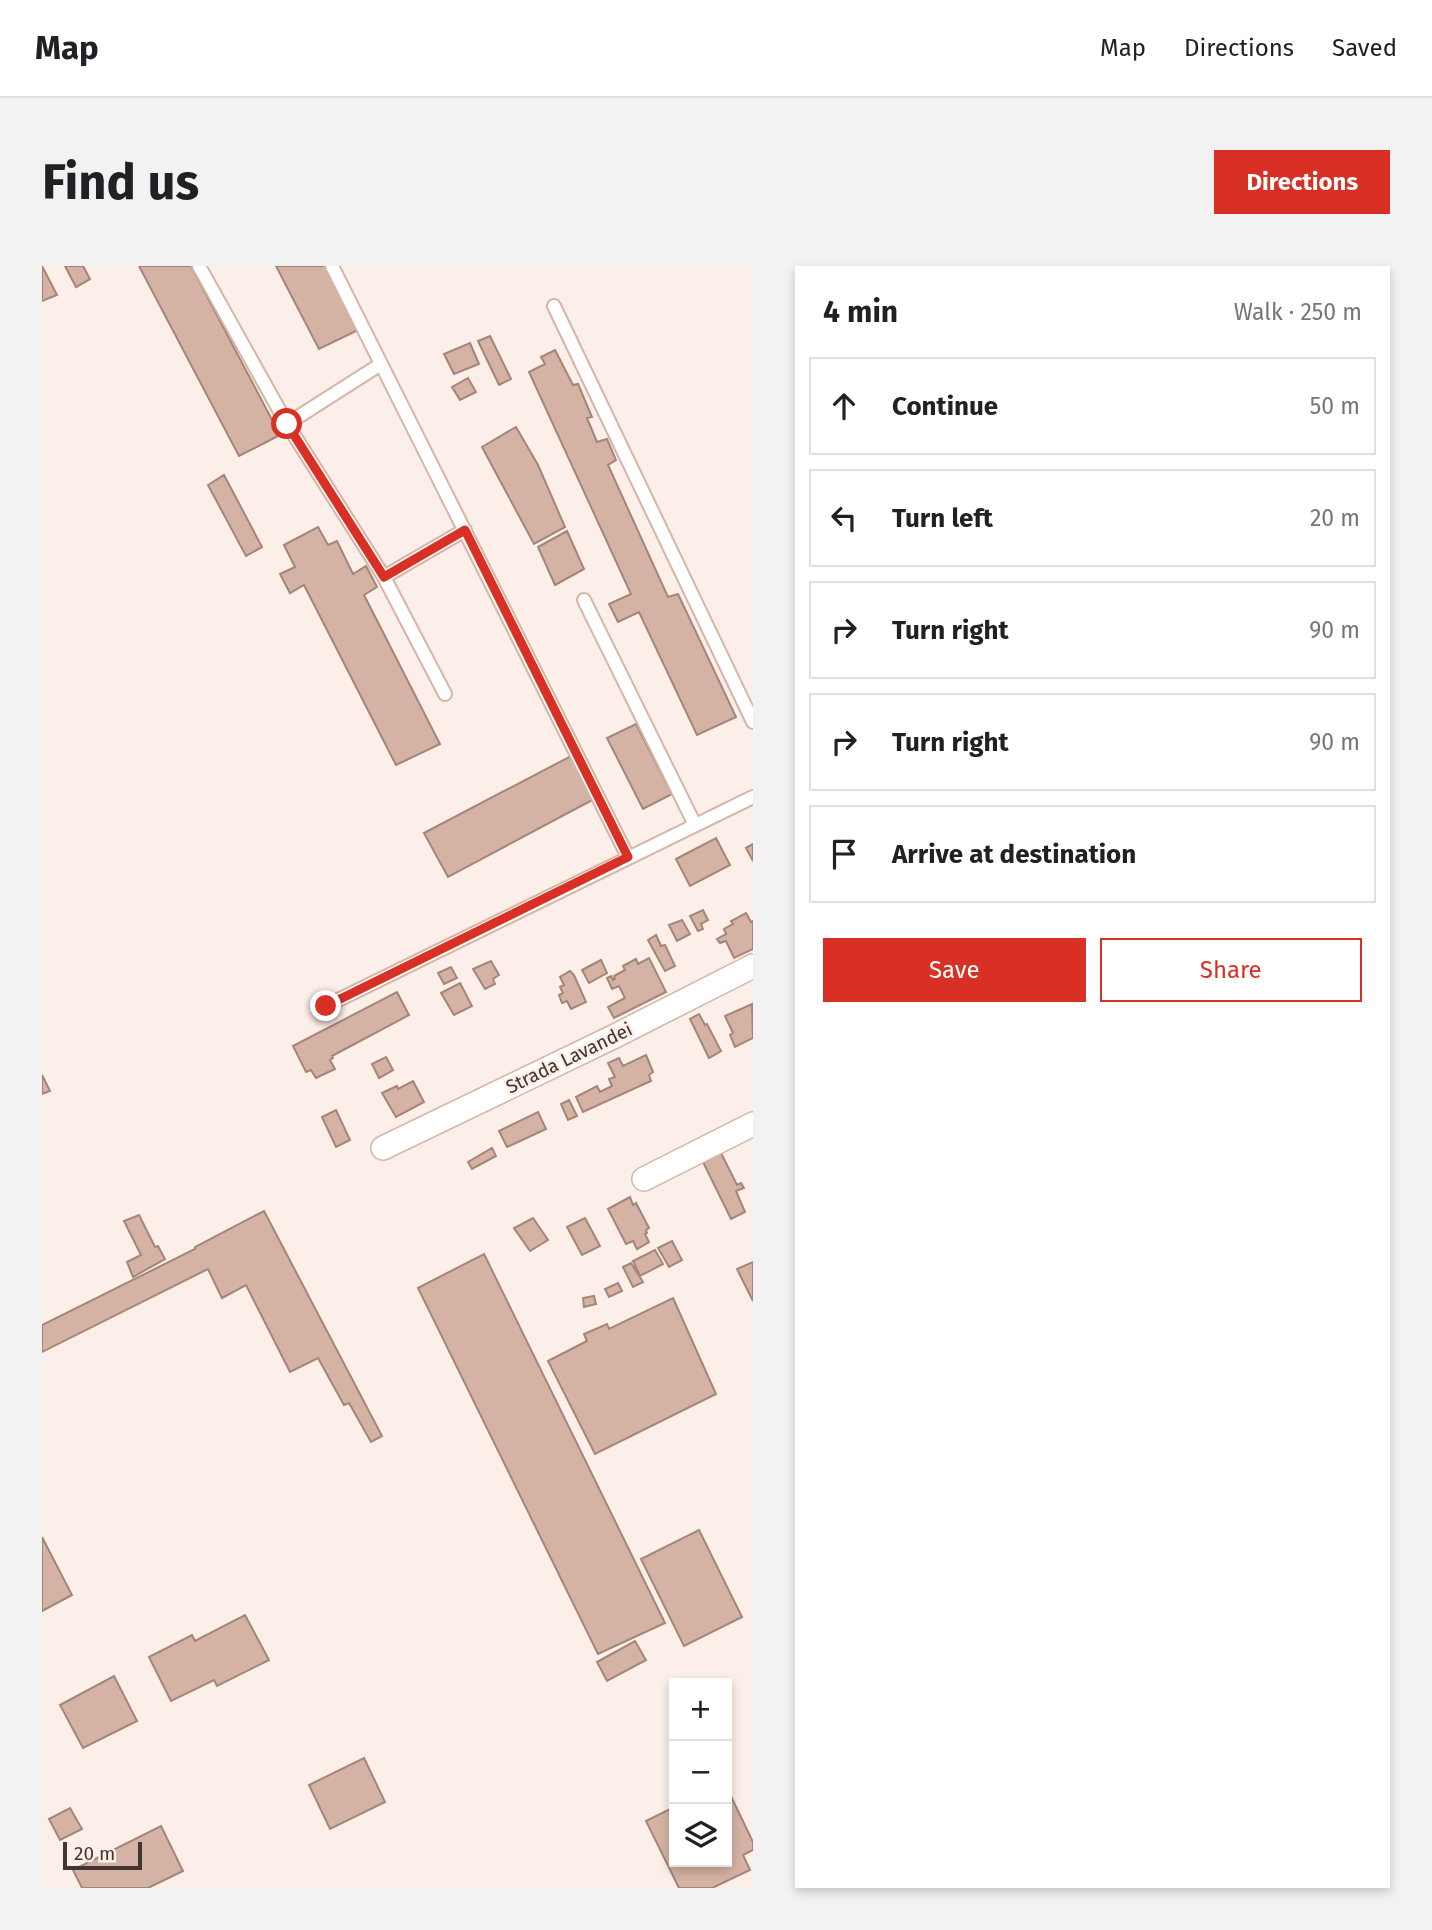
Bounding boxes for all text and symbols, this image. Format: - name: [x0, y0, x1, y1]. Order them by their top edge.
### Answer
- text: Map: [35, 28, 99, 68]
- text: Map: [1100, 34, 1146, 62]
- text: Directions: [1184, 34, 1294, 62]
- text: Saved: [1332, 34, 1397, 62]
- button: Directions: [1214, 150, 1390, 214]
- text: Find us: [42, 153, 199, 212]
- text: 4 min: [823, 294, 898, 330]
- text: Walk · 250 m: [1234, 298, 1362, 326]
- icon: ahead: [825, 387, 863, 425]
- text: Continue: [892, 391, 998, 422]
- text: 50 m: [1310, 392, 1360, 420]
- route start: [271, 408, 302, 439]
- icon: left: [825, 499, 863, 537]
- text: Turn left: [892, 503, 993, 534]
- text: 20 m: [1310, 504, 1360, 532]
- icon: right: [825, 611, 863, 649]
- text: Turn right: [892, 615, 1009, 646]
- text: 90 m: [1309, 616, 1360, 644]
- icon: right: [825, 723, 863, 761]
- text: Turn right: [892, 727, 1009, 758]
- text: 90 m: [1309, 728, 1360, 756]
- icon: arrive: [825, 835, 863, 873]
- text: Arrive at destination: [892, 839, 1136, 870]
- button: Save: [823, 938, 1086, 1002]
- button: Share: [1100, 938, 1362, 1002]
- route end: [310, 990, 341, 1021]
- street label: Strada Lavandei: [502, 1017, 636, 1099]
- map controls: [669, 1678, 732, 1867]
- button: +: [669, 1678, 732, 1741]
- button: −: [669, 1741, 732, 1804]
- button: layers: [669, 1804, 732, 1867]
- scale bar: [63, 1839, 142, 1871]
- text: 20 m: [74, 1842, 115, 1865]

